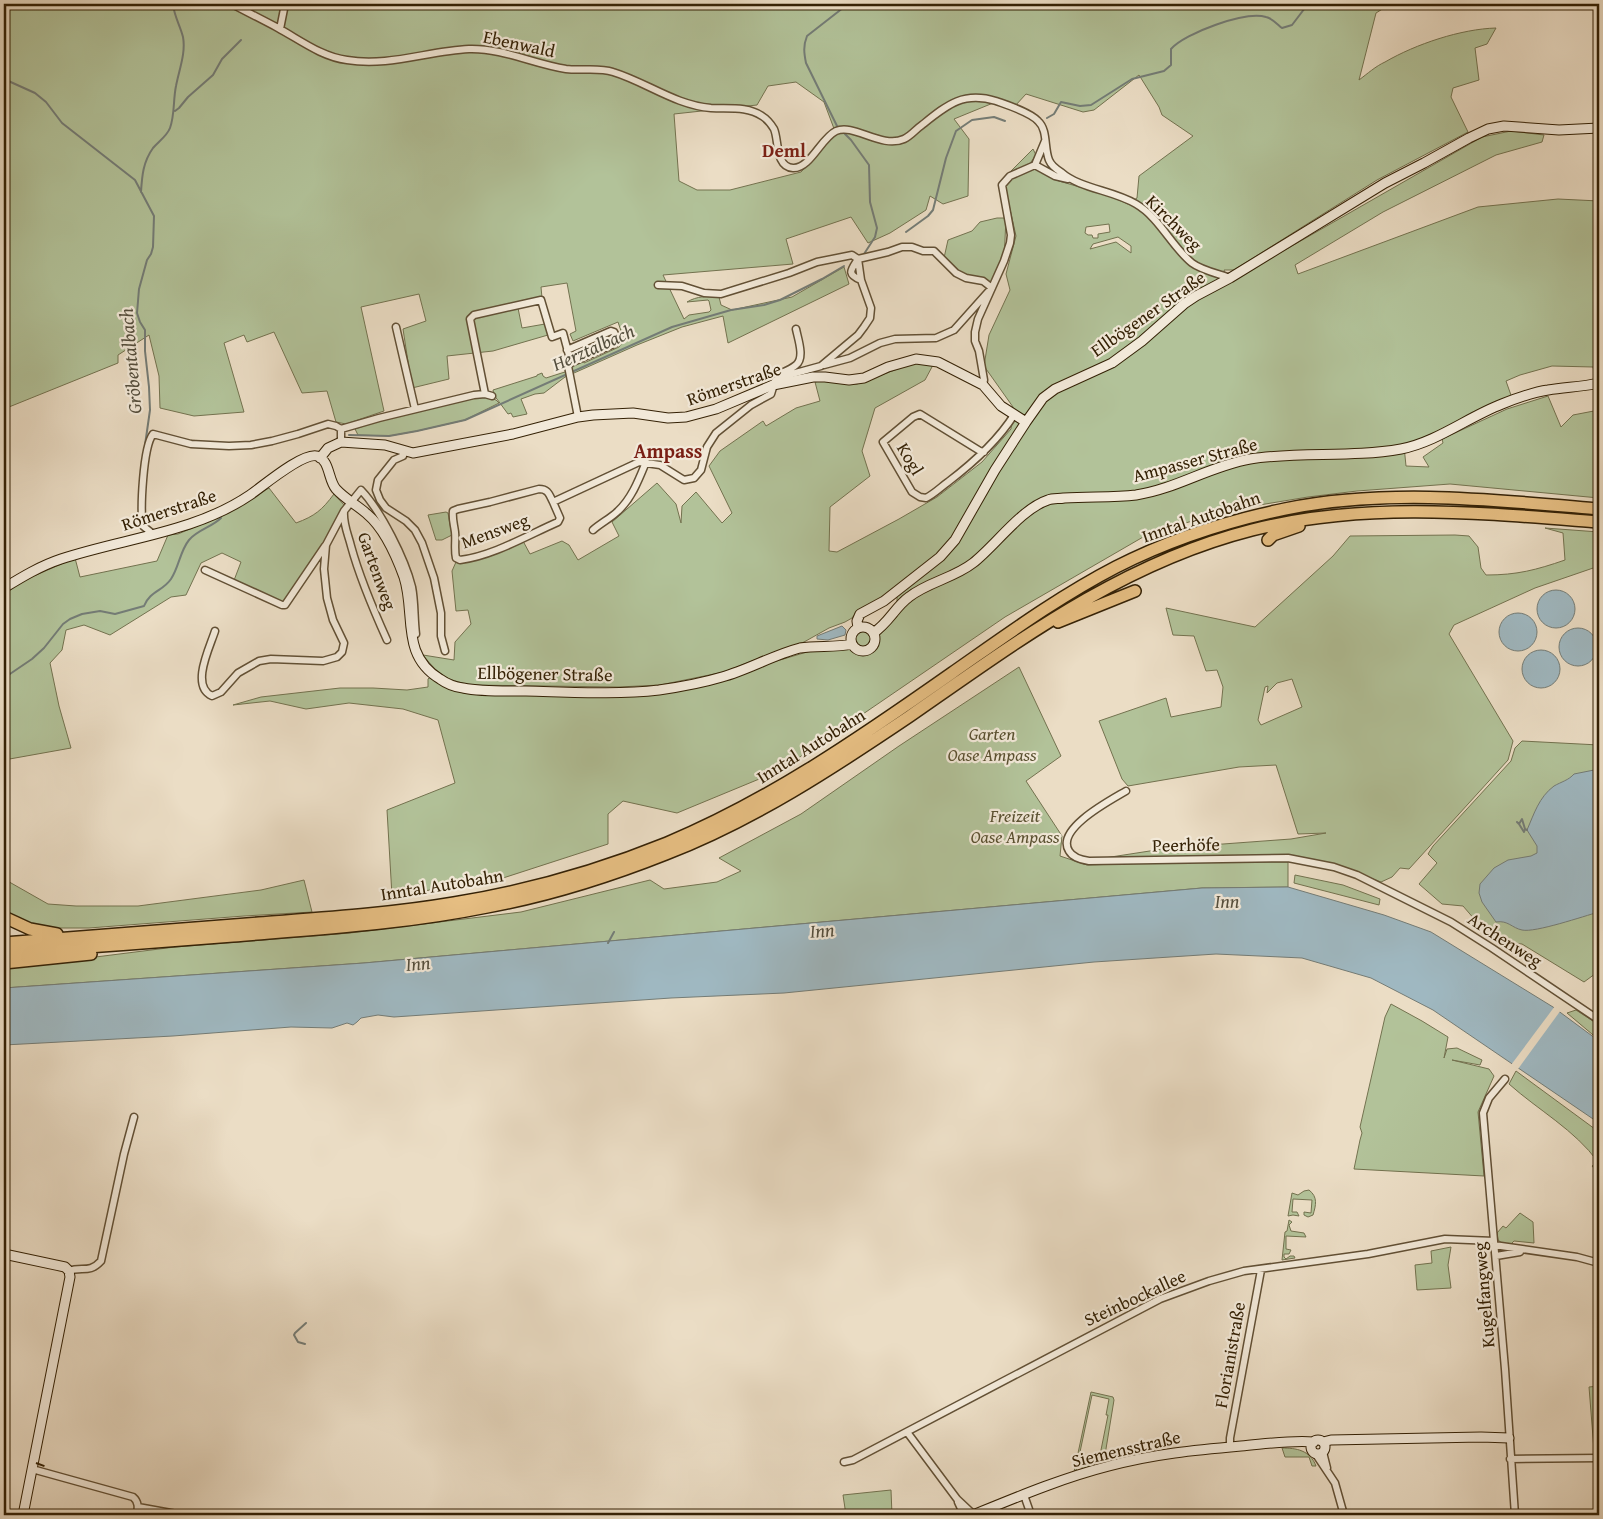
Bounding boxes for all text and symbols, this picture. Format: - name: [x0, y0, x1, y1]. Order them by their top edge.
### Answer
- street label: Ebenwald: [481, 23, 558, 64]
- district label: Deml: [762, 136, 806, 164]
- street label: Kirchweg: [1140, 188, 1209, 257]
- street label: Ellbögener Straße: [1085, 264, 1211, 363]
- water label: Gröbentalbach: [111, 307, 149, 415]
- water label: Herztalbach: [546, 316, 639, 378]
- street label: Römerstraße: [683, 355, 785, 412]
- street label: Ampasser Straße: [1130, 430, 1260, 489]
- district label: Ampass: [634, 436, 702, 465]
- street label: Kogl: [890, 437, 931, 480]
- street label: Römerstraße: [118, 481, 220, 538]
- street label: Inntal Autobahn: [1138, 484, 1264, 549]
- street label: Mensweg: [457, 506, 533, 555]
- street label: Gartenweg: [351, 528, 404, 614]
- street label: Ellbögener Straße: [477, 659, 613, 688]
- street label: Inntal Autobahn: [751, 701, 870, 790]
- park label: Garten Oase Ampass: [948, 720, 1037, 768]
- park label: Freizeit Oase Ampass: [971, 802, 1060, 850]
- street label: Peerhöfe: [1152, 830, 1220, 859]
- street label: Inntal Autobahn: [379, 861, 505, 908]
- water label: Inn: [1215, 887, 1240, 915]
- street label: Archenweg: [1463, 905, 1548, 974]
- water label: Inn: [809, 915, 836, 945]
- water label: Inn: [404, 948, 432, 978]
- street label: Kugelfangweg: [1465, 1241, 1502, 1349]
- street label: Steinbockallee: [1079, 1262, 1190, 1333]
- street label: Florianistraße: [1207, 1300, 1252, 1410]
- street label: Siemensstraße: [1069, 1423, 1183, 1474]

